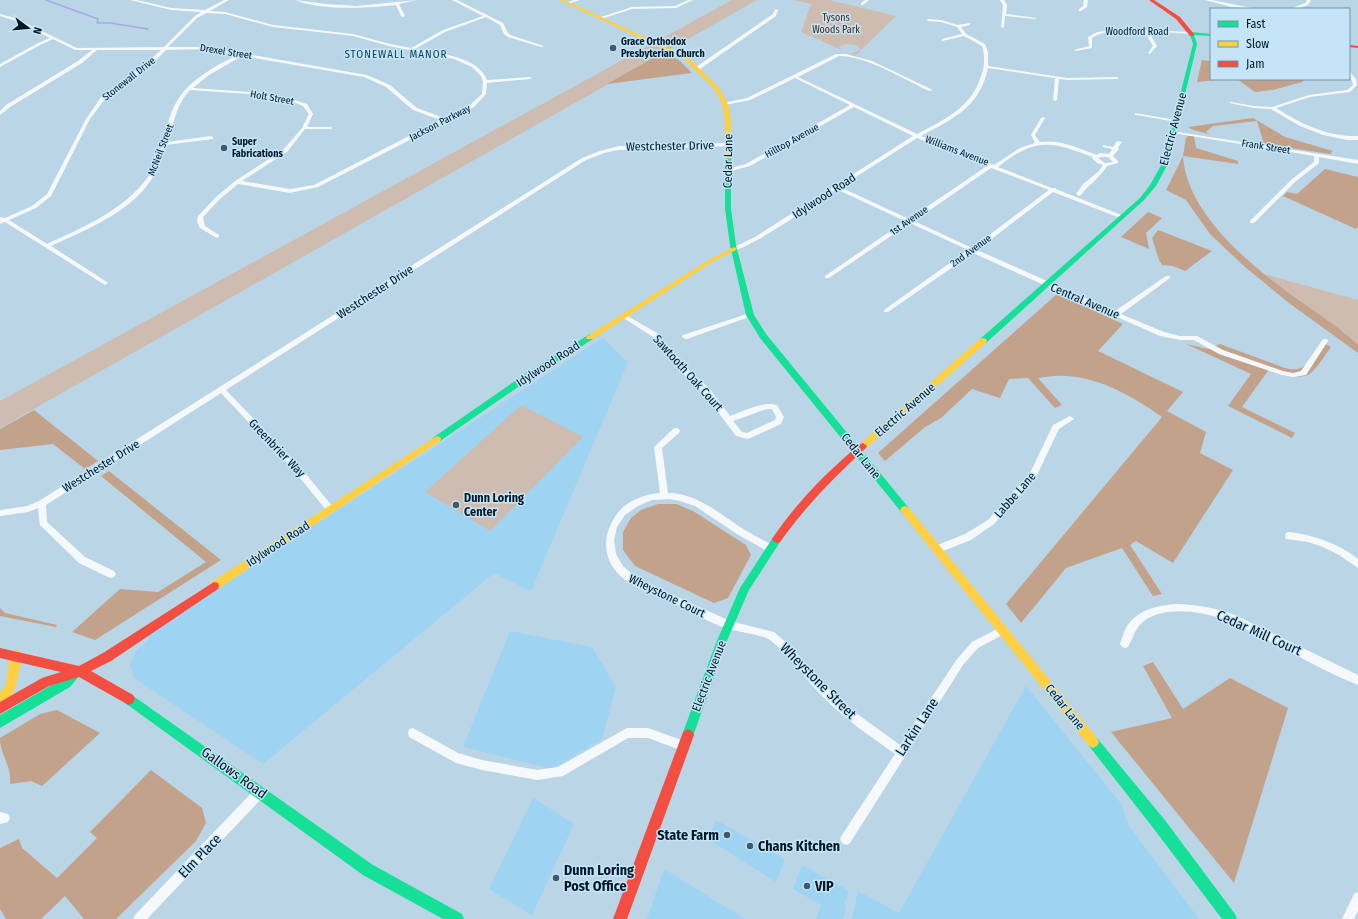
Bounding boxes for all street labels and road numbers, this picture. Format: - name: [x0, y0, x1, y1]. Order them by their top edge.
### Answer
- street label: Woodford Road: [1105, 26, 1169, 38]
- street label: Drexel Street: [199, 42, 254, 62]
- street label: Stonewall Drive: [100, 55, 158, 103]
- street label: Holt Street: [249, 88, 296, 108]
- street label: Electric Avenue: [1157, 91, 1189, 167]
- street label: Jackson Parkway: [407, 102, 473, 144]
- street label: Hilltop Avenue: [763, 121, 821, 161]
- street label: McNeil Street: [146, 122, 177, 178]
- street label: Williams Avenue: [924, 133, 991, 169]
- street label: Cedar Lane: [721, 134, 735, 188]
- street label: Frank Street: [1241, 137, 1292, 157]
- street label: Westchester Drive: [626, 138, 714, 154]
- street label: Idylwood Road: [790, 170, 858, 222]
- street label: 1st Avenue: [888, 203, 930, 238]
- street label: 2nd Avenue: [948, 232, 994, 270]
- street label: Westchester Drive: [334, 262, 416, 322]
- street label: Central Avenue: [1048, 280, 1122, 322]
- street label: Sawtooth Oak Court: [650, 332, 726, 414]
- street label: Idylwood Road: [514, 338, 582, 390]
- street label: Electric Avenue: [872, 380, 938, 440]
- street label: Greenbrier Way: [246, 416, 309, 480]
- street label: Cedar Lane: [838, 430, 884, 482]
- street label: Westchester Drive: [60, 437, 142, 495]
- street label: Labbe Lane: [991, 469, 1039, 521]
- street label: Idylwood Road: [244, 518, 312, 570]
- street label: Wheystone Court: [627, 571, 708, 621]
- street label: Cedar Mill Court: [1214, 607, 1305, 660]
- street label: Electric Avenue: [689, 638, 729, 713]
- street label: Wheystone Street: [776, 639, 860, 723]
- street label: Cedar Lane: [1042, 681, 1088, 733]
- street label: Larkin Lane: [892, 695, 942, 759]
- street label: Gallows Road: [198, 744, 270, 802]
- street label: Elm Place: [175, 830, 225, 882]

